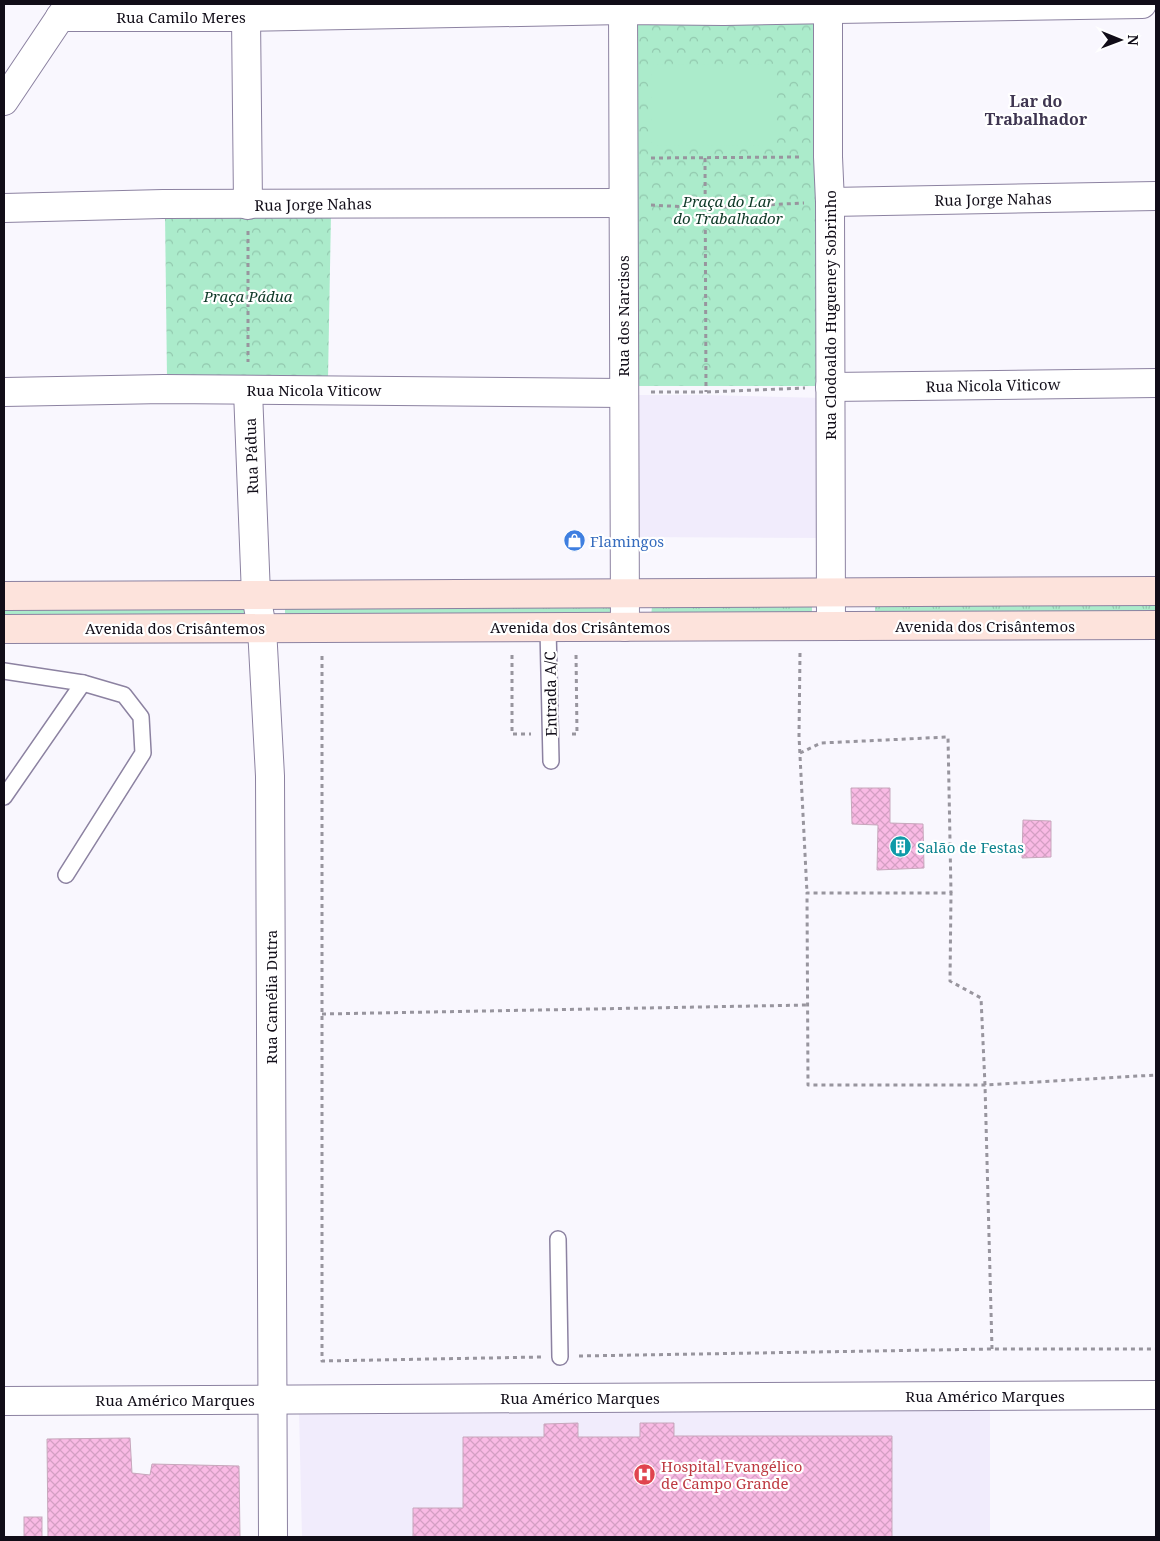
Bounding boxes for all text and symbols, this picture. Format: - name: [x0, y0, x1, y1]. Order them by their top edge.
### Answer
- street label: Rua Camilo Meres: [116, 7, 246, 27]
- north arrow: [1095, 15, 1145, 65]
- text: N: [1124, 35, 1143, 46]
- district label: Lar do Trabalhador: [985, 90, 1088, 130]
- street label: Rua Jorge Nahas: [934, 188, 1052, 210]
- street label: Rua Clodoaldo Hugueney Sobrinho: [820, 190, 840, 440]
- park label: Praça do Lar do Trabalhador: [673, 191, 784, 228]
- street label: Rua Jorge Nahas: [254, 193, 372, 215]
- street label: Rua dos Narcisos: [613, 255, 633, 377]
- park label: Praça Pádua: [203, 286, 293, 306]
- street label: Rua Nicola Viticow: [925, 374, 1061, 396]
- street label: Rua Nicola Viticow: [247, 380, 382, 400]
- street label: Rua Pádua: [240, 417, 262, 495]
- shop icon: Flamingos: [562, 529, 586, 553]
- place label: Flamingos: [590, 531, 664, 551]
- street label: Avenida dos Crisântemos: [895, 616, 1075, 636]
- street label: Avenida dos Crisântemos: [490, 617, 670, 637]
- street label: Avenida dos Crisântemos: [85, 618, 265, 638]
- street label: Entrada A/C: [539, 651, 561, 737]
- building icon: Salão de Festas: [889, 835, 913, 859]
- place label: Salão de Festas: [917, 837, 1024, 857]
- street label: Rua Camélia Dutra: [261, 930, 281, 1064]
- street label: Rua Américo Marques: [905, 1386, 1065, 1406]
- street label: Rua Américo Marques: [500, 1388, 660, 1408]
- street label: Rua Américo Marques: [95, 1390, 255, 1410]
- place label: Hospital Evangélico de Campo Grande: [661, 1456, 802, 1493]
- hospital icon: Hospital Evangélico de Campo Grande: [633, 1463, 657, 1487]

